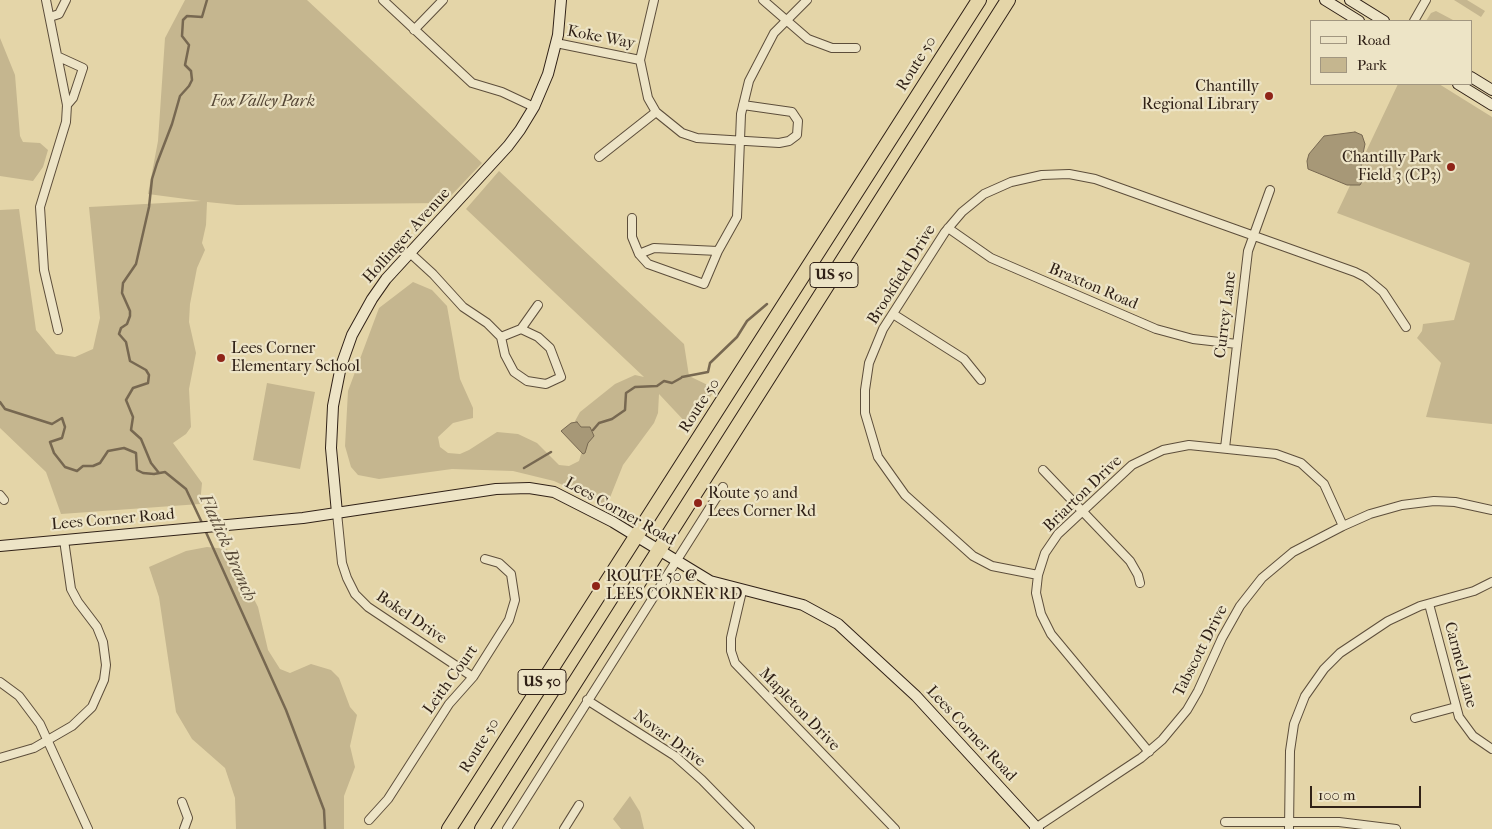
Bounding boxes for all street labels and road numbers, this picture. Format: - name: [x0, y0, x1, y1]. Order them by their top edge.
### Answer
- street label: Koke Way: [565, 22, 637, 54]
- street label: Route 50: [893, 33, 941, 95]
- street label: Hollinger Avenue: [359, 184, 455, 288]
- street label: Brookfield Drive: [864, 222, 940, 328]
- street label: Braxton Road: [1046, 260, 1140, 314]
- road number: US 50: [810, 262, 858, 288]
- street label: Currey Lane: [1211, 271, 1241, 359]
- street label: Route 50: [675, 375, 725, 437]
- street label: Briarton Drive: [1040, 452, 1126, 536]
- street label: Lees Corner Road: [561, 474, 679, 550]
- street label: Lees Corner Road: [51, 505, 175, 535]
- street label: Bokel Drive: [372, 587, 450, 649]
- street label: Tabscott Drive: [1170, 602, 1232, 700]
- street label: Carmel Lane: [1439, 620, 1481, 710]
- street label: Leith Court: [419, 642, 483, 718]
- street label: Mapleton Drive: [754, 664, 844, 756]
- road number: US 50: [518, 670, 566, 694]
- street label: Lees Corner Road: [922, 682, 1020, 786]
- street label: Novar Drive: [629, 706, 709, 772]
- street label: Route 50: [456, 715, 504, 777]

